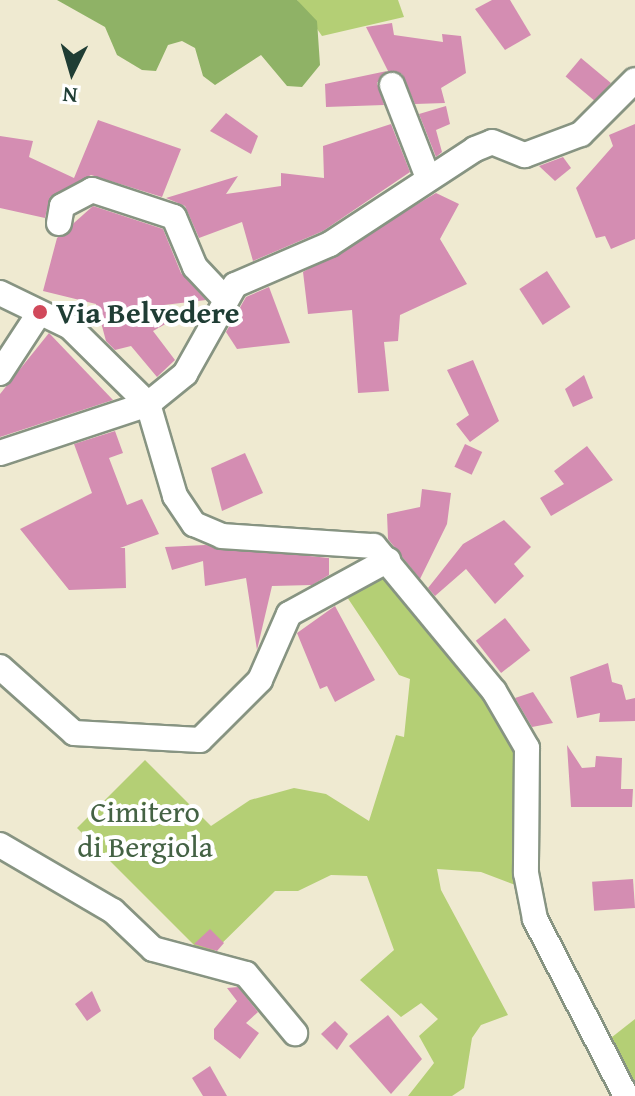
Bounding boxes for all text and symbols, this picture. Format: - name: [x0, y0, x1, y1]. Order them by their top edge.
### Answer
- north arrow: [32, 32, 112, 112]
- text: N: [61, 79, 79, 112]
- place label: Via Belvedere: [56, 294, 239, 330]
- marker: Via Belvedere: [31, 303, 49, 321]
- park label: Cimitero di Bergiola: [77, 793, 213, 864]

